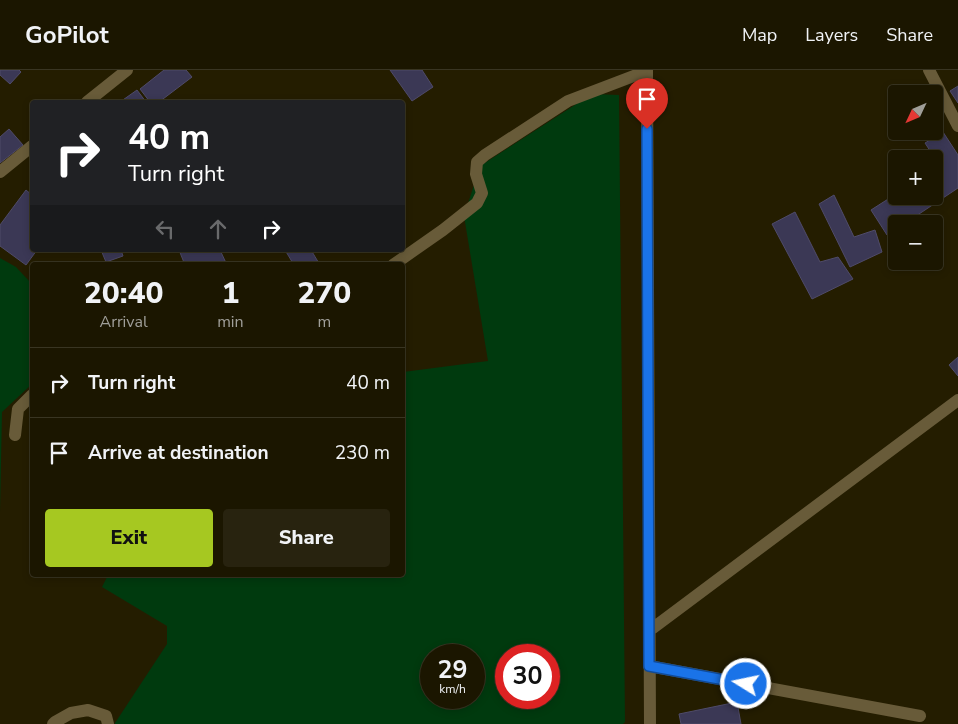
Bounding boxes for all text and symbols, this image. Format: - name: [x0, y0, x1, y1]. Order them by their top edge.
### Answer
- text: GoPilot: [25, 19, 109, 51]
- text: Map: [742, 23, 777, 47]
- text: Layers: [805, 23, 858, 47]
- text: Share: [886, 23, 933, 47]
- pin: [626, 78, 668, 129]
- icon: arrive: [633, 85, 661, 113]
- north arrow: [888, 85, 942, 140]
- map controls: [888, 85, 943, 270]
- text: 40 m: [128, 114, 210, 161]
- icon: right: [45, 120, 110, 185]
- button: +: [888, 150, 943, 205]
- text: Turn right: [128, 159, 224, 189]
- icon: left: [151, 215, 179, 243]
- icon: ahead: [204, 215, 232, 243]
- icon: right: [257, 215, 285, 243]
- button: −: [888, 215, 943, 270]
- text: 20:40: [84, 273, 163, 314]
- text: 1: [221, 273, 239, 314]
- text: 270: [297, 273, 351, 314]
- text: Arrival: [100, 311, 148, 333]
- text: min: [217, 311, 244, 333]
- text: m: [317, 311, 331, 333]
- icon: right: [45, 369, 73, 397]
- text: Turn right: [88, 370, 175, 396]
- text: 40 m: [346, 370, 390, 396]
- icon: arrive: [45, 439, 73, 467]
- text: Arrive at destination: [88, 440, 269, 466]
- text: 230 m: [335, 440, 390, 466]
- button: Exit: [45, 509, 213, 567]
- button: Share: [223, 509, 390, 567]
- speed limit sign: 30: [495, 644, 560, 709]
- text: 29: [437, 653, 468, 687]
- position arrow: [719, 657, 771, 709]
- text: km/h: [439, 681, 466, 697]

